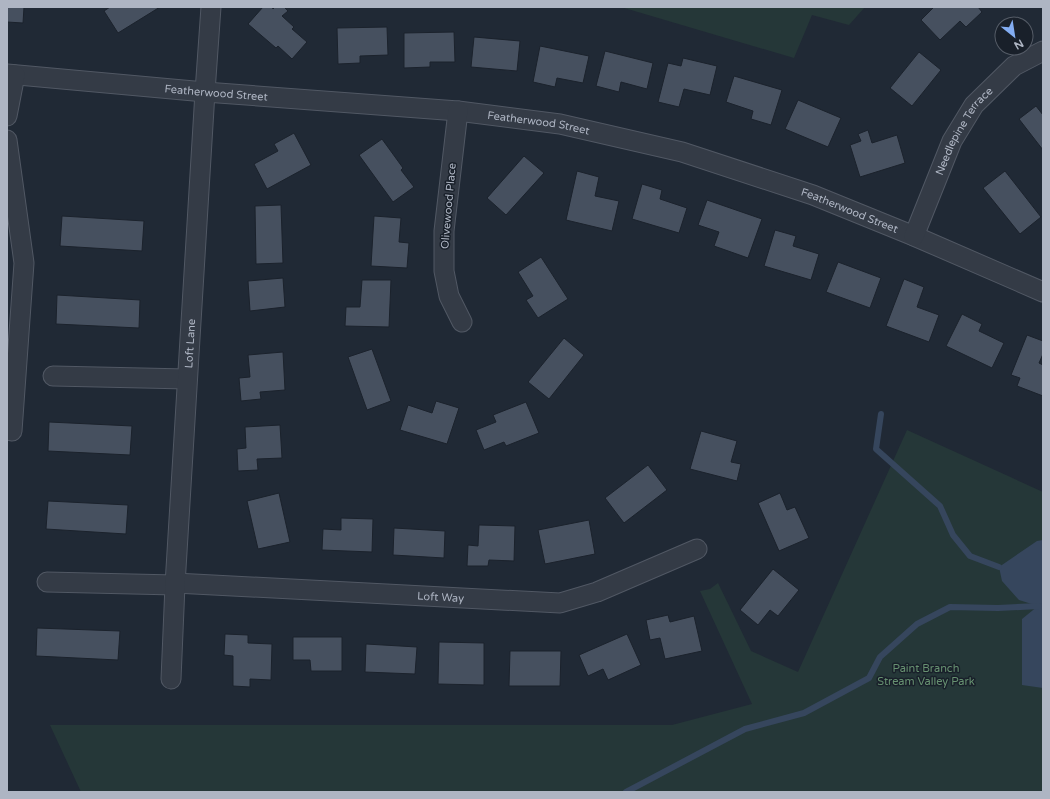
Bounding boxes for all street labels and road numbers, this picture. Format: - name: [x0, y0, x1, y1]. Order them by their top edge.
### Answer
- street label: Featherwood Street: [164, 82, 268, 104]
- street label: Needlepine Terrace: [933, 84, 996, 177]
- street label: Featherwood Street: [487, 109, 591, 138]
- street label: Olivewood Place: [438, 162, 459, 250]
- street label: Featherwood Street: [799, 186, 900, 236]
- street label: Loft Lane: [182, 318, 198, 369]
- street label: Loft Way: [417, 590, 464, 605]

